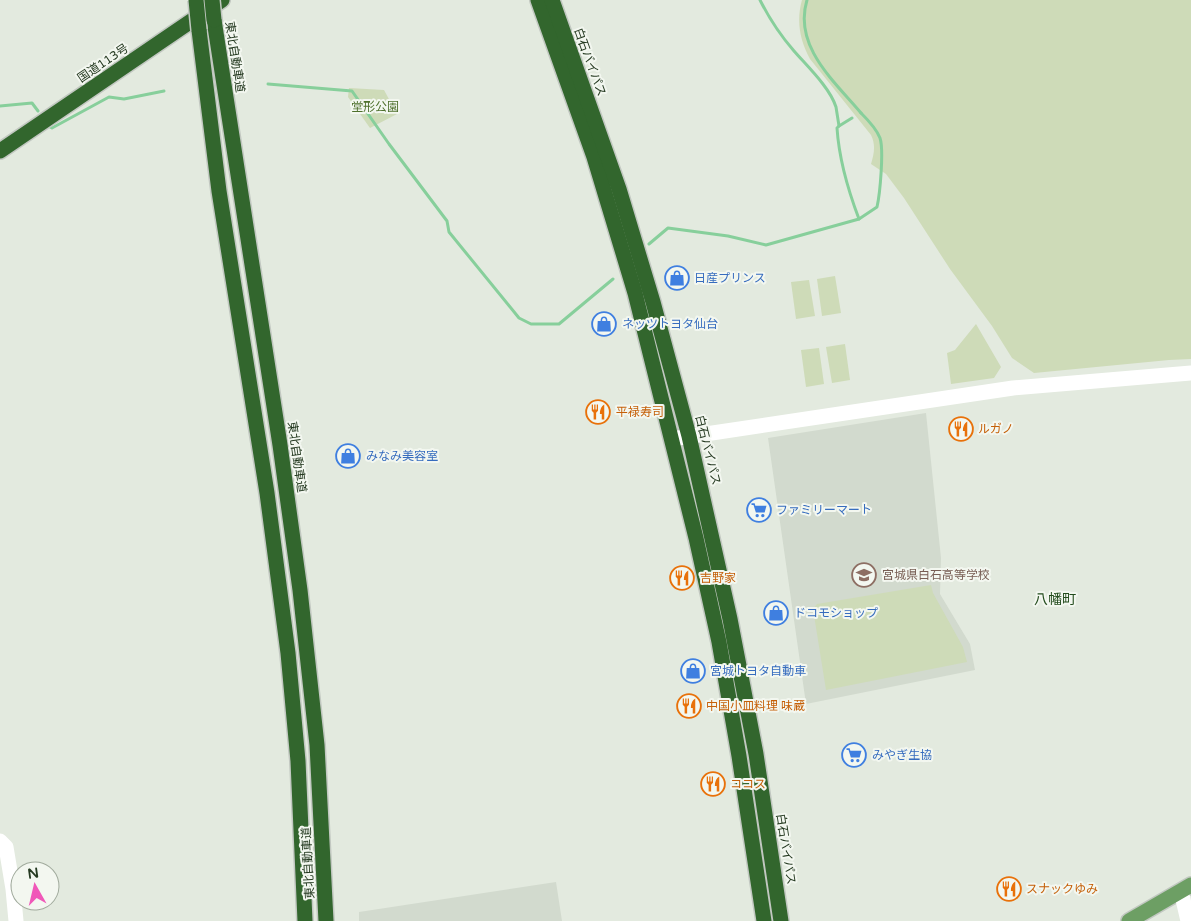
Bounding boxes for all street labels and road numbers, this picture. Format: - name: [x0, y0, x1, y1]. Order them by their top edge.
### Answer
- street label: 東北自動車道: [222, 20, 248, 94]
- street label: 白石バイパス: [571, 26, 609, 98]
- street label: 国道113号: [75, 41, 131, 85]
- street label: 白石バイパス: [693, 413, 723, 487]
- street label: 東北自動車道: [285, 420, 309, 494]
- street label: 白石バイパス: [773, 812, 799, 886]
- street label: 東北自動車道: [299, 827, 317, 899]

